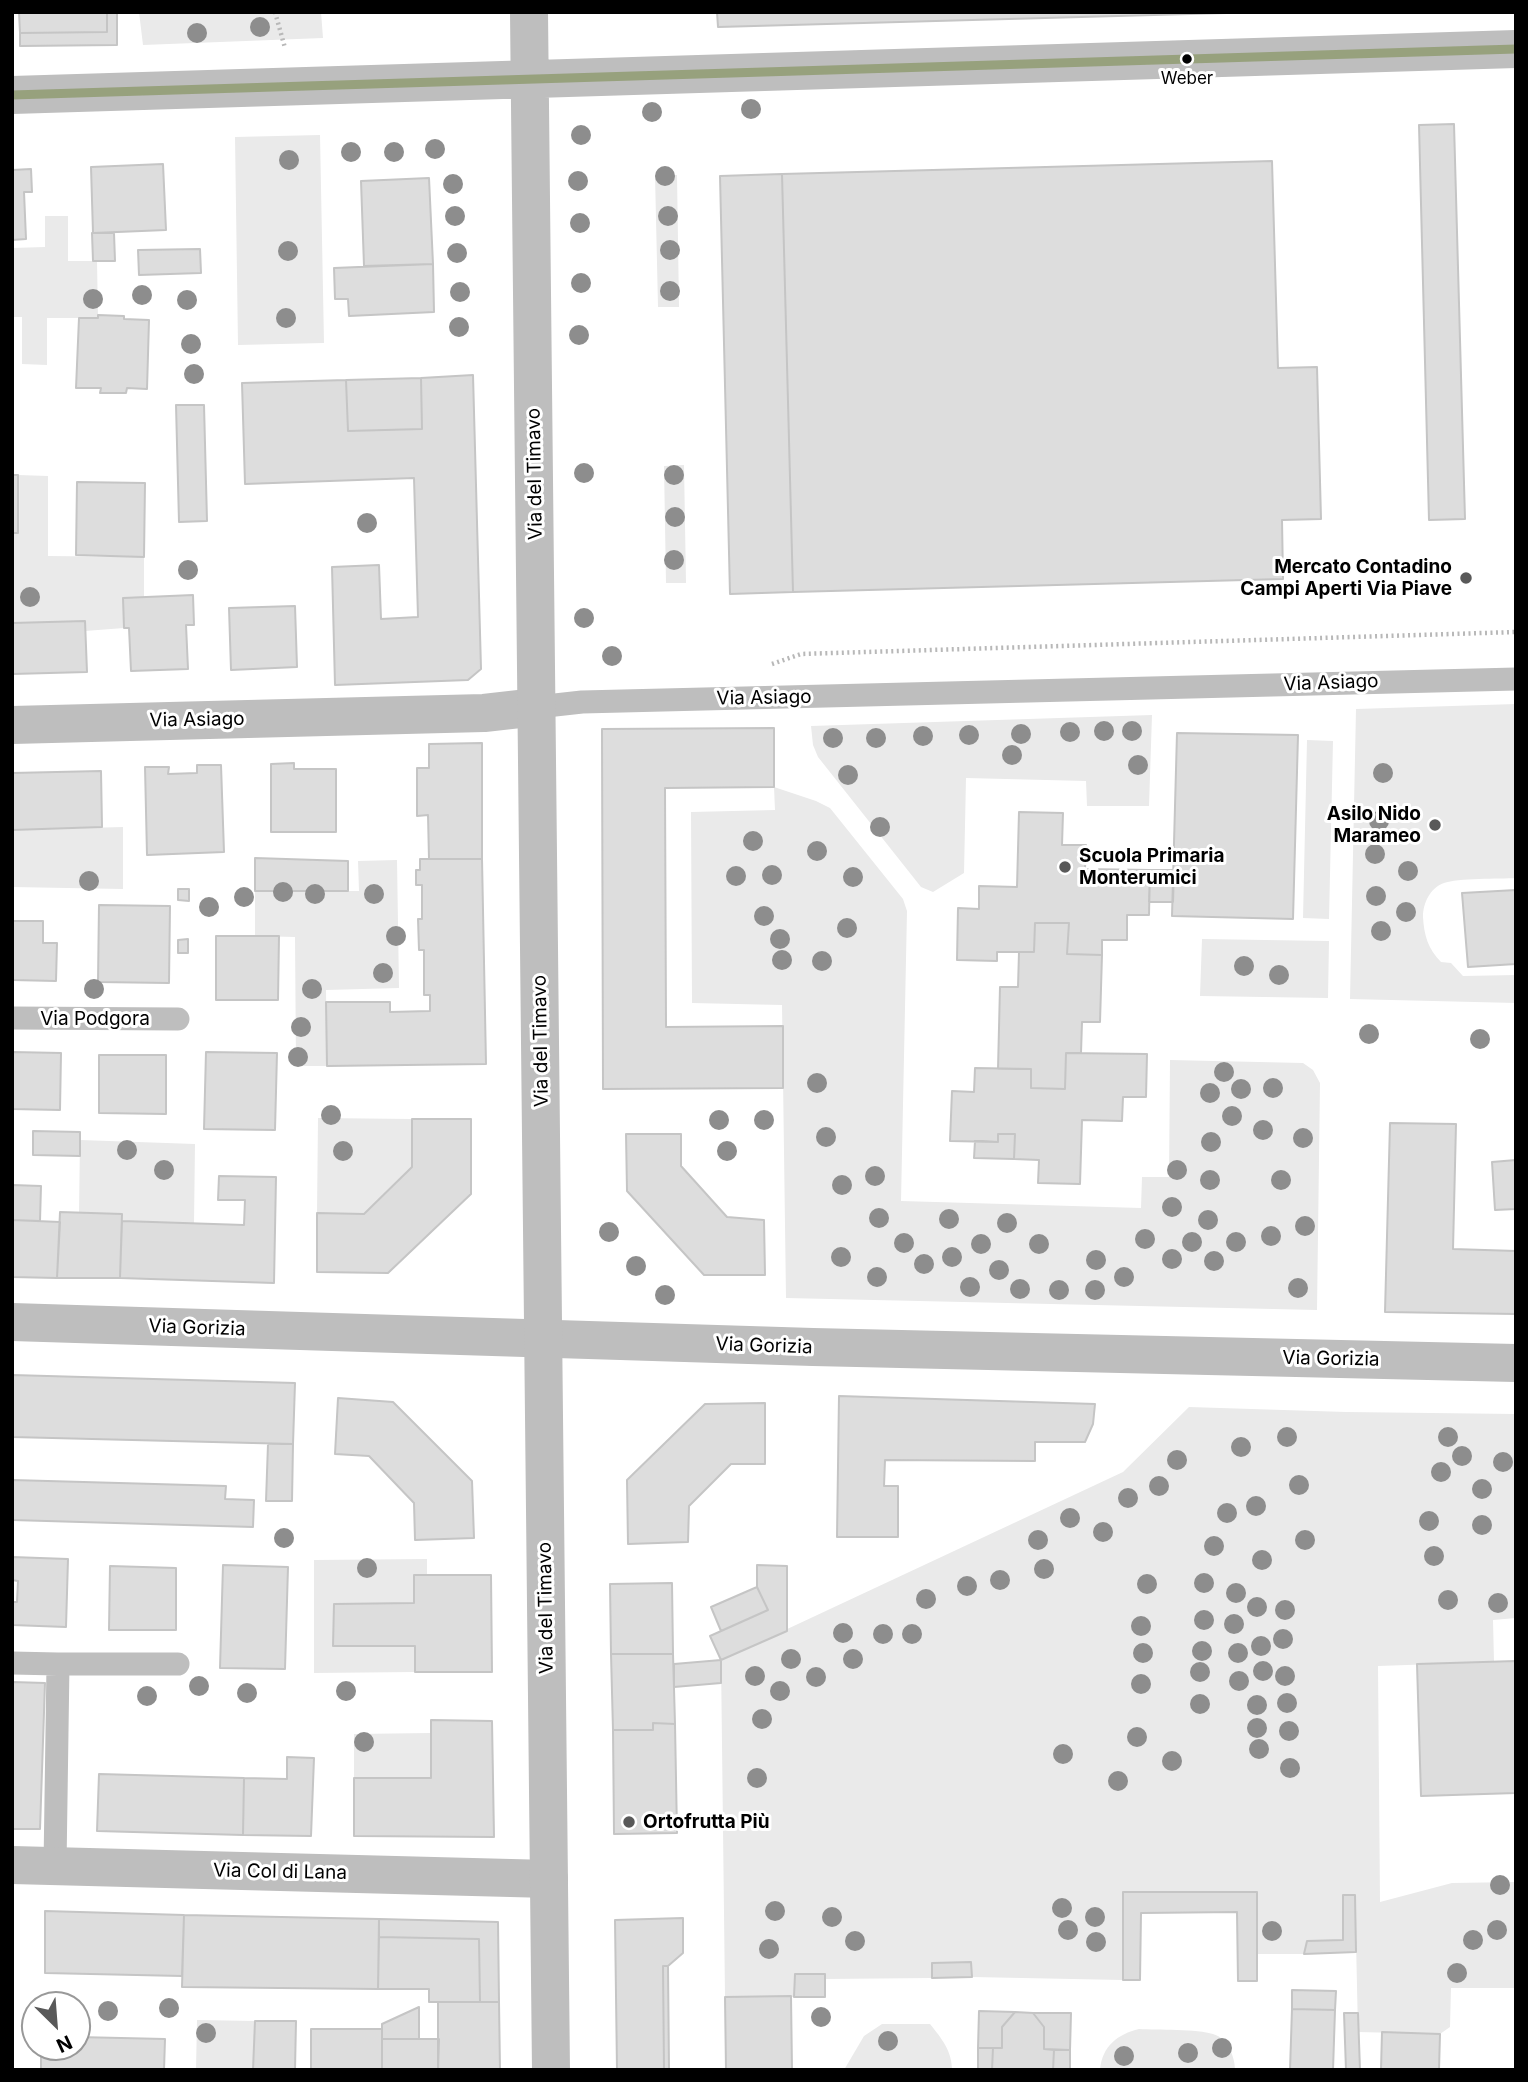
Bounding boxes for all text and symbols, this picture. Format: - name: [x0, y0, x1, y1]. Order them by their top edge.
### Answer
- marker: Weber: [1180, 52, 1194, 66]
- place label: Weber: [1161, 69, 1213, 89]
- street label: Via del Timavo: [522, 408, 548, 540]
- place label: Mercato Contadino Campi Aperti Via Piave: [1240, 556, 1452, 600]
- marker: Mercato Contadino Campi Aperti Via Piave: [1458, 570, 1474, 586]
- street label: Via Asiago: [1283, 670, 1379, 696]
- street label: Via Asiago: [716, 686, 812, 710]
- street label: Via Asiago: [149, 708, 245, 732]
- place label: Asilo Nido Marameo: [1327, 803, 1421, 847]
- marker: Asilo Nido Marameo: [1427, 817, 1443, 833]
- place label: Scuola Primaria Monterumici: [1079, 845, 1225, 889]
- marker: Scuola Primaria Monterumici: [1057, 859, 1073, 875]
- street label: Via del Timavo: [528, 975, 554, 1107]
- street label: Via Podgora: [40, 1008, 150, 1030]
- street label: Via Gorizia: [148, 1315, 246, 1341]
- street label: Via Gorizia: [715, 1333, 813, 1359]
- street label: Via Gorizia: [1282, 1347, 1380, 1371]
- street label: Via del Timavo: [533, 1542, 559, 1674]
- place label: Ortofrutta Più: [643, 1811, 769, 1833]
- marker: Ortofrutta Più: [621, 1814, 637, 1830]
- street label: Via Col di Lana: [213, 1859, 347, 1885]
- north arrow: [21, 1991, 91, 2061]
- text: N: [53, 2030, 76, 2057]

